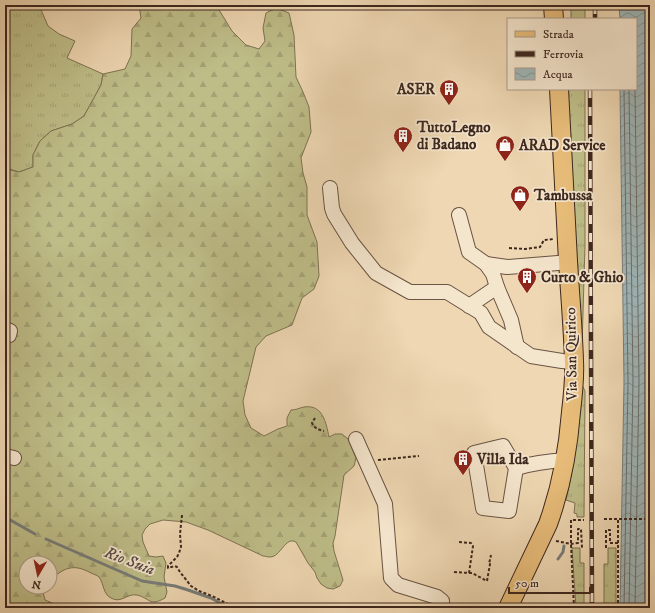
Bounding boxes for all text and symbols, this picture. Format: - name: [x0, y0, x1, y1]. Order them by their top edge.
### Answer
- legend: [507, 18, 637, 90]
- text: Strada: [543, 27, 575, 42]
- text: Ferrovia: [543, 47, 584, 62]
- text: Acqua: [543, 67, 574, 82]
- building icon: ASER: [438, 78, 460, 106]
- place label: ASER: [396, 80, 436, 99]
- place label: TuttoLegno di Badano: [416, 118, 491, 154]
- building icon: TuttoLegno di Badano: [392, 125, 414, 153]
- shop icon: ARAD Service: [494, 134, 516, 162]
- place label: ARAD Service: [518, 136, 606, 155]
- shop icon: Tambussa: [509, 184, 531, 212]
- place label: Tambussa: [533, 186, 593, 205]
- building icon: Curto & Ghio: [516, 266, 538, 294]
- place label: Curto & Ghio: [541, 268, 624, 287]
- street label: Via San Quirico: [561, 307, 582, 402]
- building icon: Villa Ida: [452, 448, 474, 476]
- place label: Villa Ida: [476, 450, 529, 469]
- water label: Rio Suia: [101, 542, 158, 580]
- north arrow: [18, 555, 58, 595]
- scale bar: [509, 569, 590, 595]
- text: N: [31, 576, 42, 592]
- text: 50 m: [515, 576, 539, 591]

